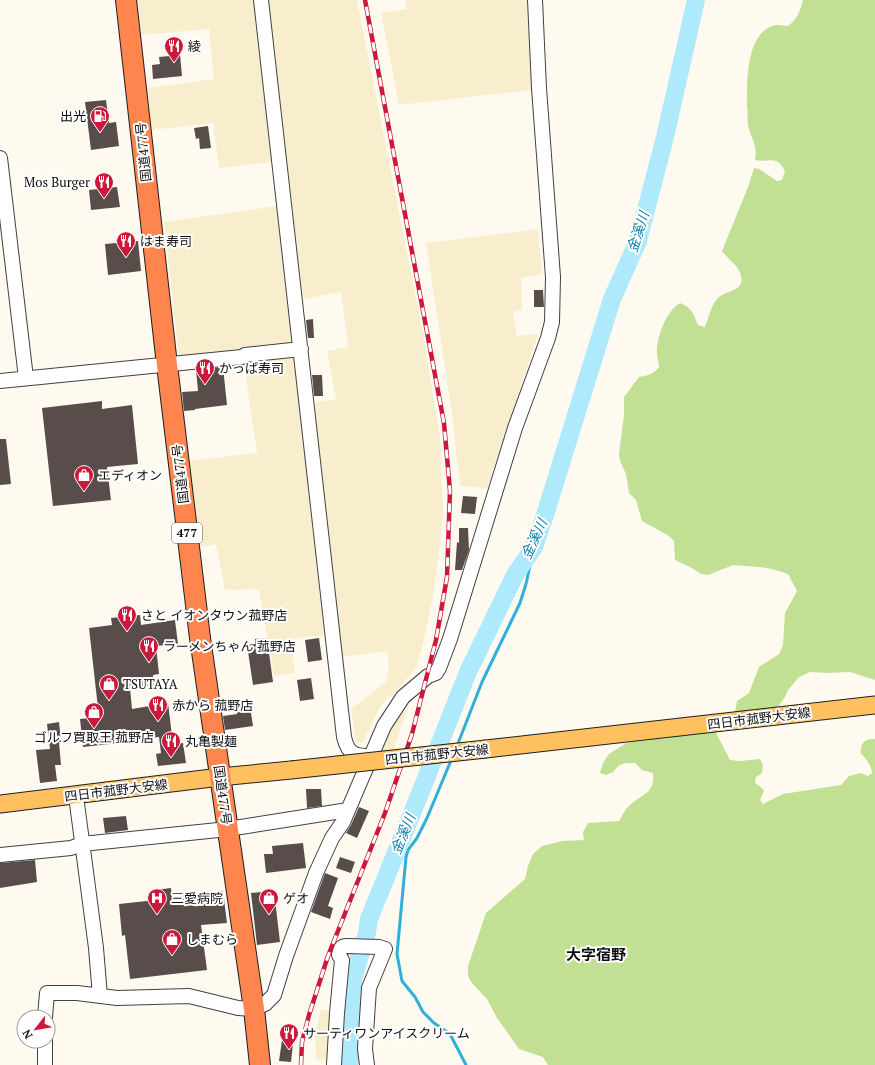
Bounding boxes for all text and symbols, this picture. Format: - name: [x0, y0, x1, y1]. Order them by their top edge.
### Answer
- restaurant icon: 綾: [163, 35, 185, 63]
- place label: 綾: [188, 37, 201, 55]
- fuel station icon: 出光: [89, 105, 111, 133]
- place label: 出光: [60, 107, 86, 125]
- street label: 国道477号: [131, 121, 155, 183]
- restaurant icon: Mos Burger: [93, 171, 115, 199]
- place label: Mos Burger: [24, 173, 90, 191]
- water label: 金溪川: [622, 207, 654, 255]
- restaurant icon: はま寿司: [115, 230, 137, 258]
- place label: はま寿司: [140, 232, 192, 250]
- restaurant icon: かっぱ寿司: [194, 357, 216, 385]
- place label: かっぱ寿司: [219, 359, 284, 377]
- street label: 国道477号: [167, 443, 193, 505]
- shop icon: エディオン: [73, 464, 95, 492]
- place label: エディオン: [98, 466, 162, 484]
- water label: 金溪川: [516, 514, 552, 562]
- road number: 477: [172, 523, 202, 543]
- restaurant icon: さと イオンタウン菰野店: [116, 604, 138, 632]
- place label: さと イオンタウン菰野店: [141, 606, 287, 624]
- restaurant icon: ラーメンちゃん 菰野店: [138, 635, 160, 663]
- place label: ラーメンちゃん 菰野店: [163, 637, 296, 655]
- shop icon: TSUTAYA: [98, 673, 120, 701]
- place label: TSUTAYA: [123, 675, 178, 693]
- restaurant icon: 赤から 菰野店: [147, 694, 169, 722]
- place label: 赤から 菰野店: [172, 696, 253, 714]
- shop icon: ゴルフ買取王 菰野店: [83, 701, 105, 729]
- street label: 四日市菰野大安線: [706, 703, 812, 733]
- place label: ゴルフ買取王 菰野店: [34, 728, 154, 746]
- restaurant icon: 丸亀製麺: [160, 730, 182, 758]
- place label: 丸亀製麺: [185, 732, 237, 750]
- street label: 四日市菰野大安線: [384, 740, 490, 768]
- street label: 国道477号: [210, 764, 236, 826]
- street label: 四日市菰野大安線: [63, 775, 169, 805]
- water label: 金溪川: [386, 809, 420, 857]
- hospital icon: 三愛病院: [146, 887, 168, 915]
- shop icon: ゲオ: [258, 887, 280, 915]
- place label: 三愛病院: [171, 889, 223, 907]
- place label: ゲオ: [283, 889, 309, 907]
- shop icon: しまむら: [161, 928, 183, 956]
- place label: しまむら: [186, 930, 238, 948]
- district label: 大字宿野: [566, 944, 626, 964]
- north arrow: [16, 1009, 56, 1049]
- restaurant icon: サーティワンアイスクリーム: [278, 1022, 300, 1050]
- place label: サーティワンアイスクリーム: [303, 1024, 470, 1042]
- text: N: [19, 1026, 36, 1041]

